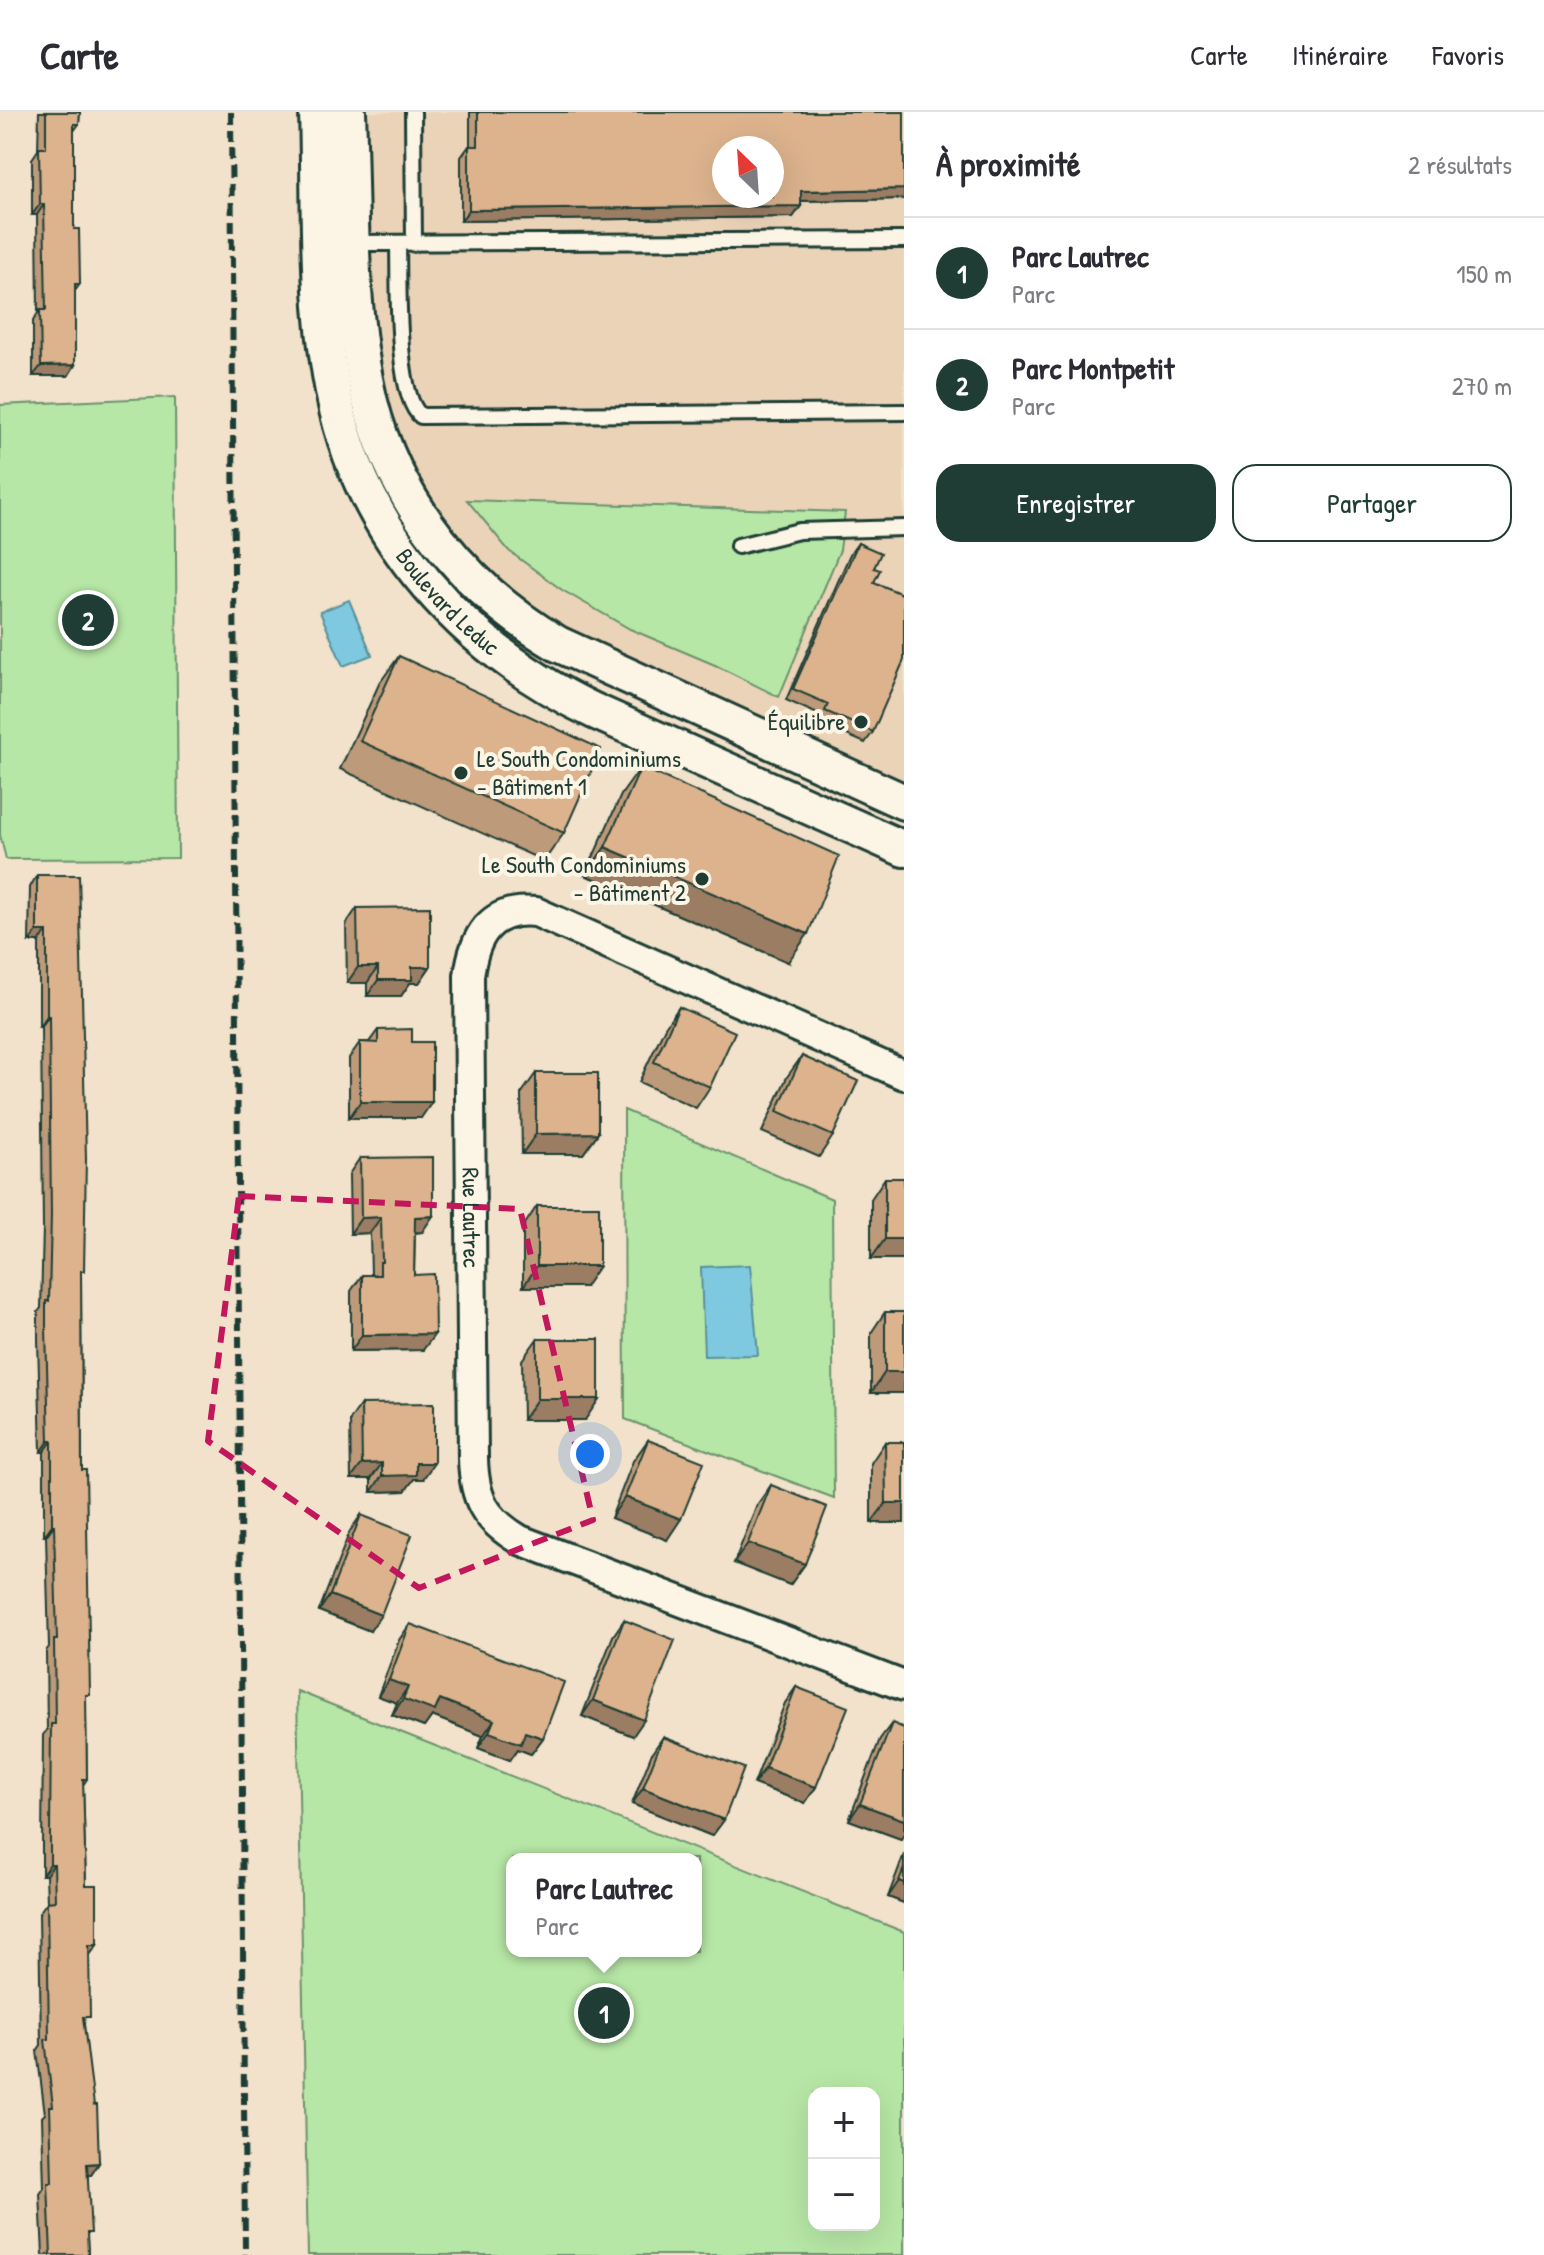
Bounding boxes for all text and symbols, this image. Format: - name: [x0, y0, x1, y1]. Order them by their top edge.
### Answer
- text: Carte: [40, 29, 119, 81]
- text: Carte: [1190, 36, 1248, 74]
- text: Itinéraire: [1292, 36, 1388, 74]
- text: Favoris: [1432, 36, 1504, 74]
- north arrow: [712, 136, 784, 208]
- text: À proximité: [936, 141, 1081, 187]
- text: 2 résultats: [1408, 147, 1512, 182]
- text: Parc Lautrec: [1012, 236, 1149, 276]
- text: 1: [957, 256, 967, 291]
- text: 150 m: [1456, 256, 1512, 291]
- text: Parc: [1012, 276, 1055, 311]
- text: Parc Montpetit: [1012, 348, 1174, 388]
- text: 2: [956, 368, 968, 403]
- text: 270 m: [1452, 368, 1512, 403]
- text: Parc: [1012, 388, 1055, 423]
- button: Enregistrer: [936, 464, 1216, 542]
- button: Partager: [1232, 464, 1512, 542]
- street label: Boulevard Leduc: [389, 541, 507, 663]
- pin: 2: [62, 590, 114, 650]
- place label: Équilibre: [768, 705, 845, 737]
- marker: Équilibre: [852, 713, 870, 731]
- place label: Le South Condominiums - Bâtiment 1: [477, 742, 681, 802]
- marker: Le South Condominiums - Bâtiment 1: [452, 764, 470, 782]
- place label: Le South Condominiums - Bâtiment 2: [482, 848, 686, 908]
- marker: Le South Condominiums - Bâtiment 2: [693, 870, 711, 888]
- street label: Rue Lautrec: [456, 1167, 488, 1268]
- your location: [570, 1434, 610, 1474]
- popup: [506, 1853, 702, 1957]
- text: Parc Lautrec: [536, 1868, 672, 1908]
- text: Parc: [536, 1908, 578, 1943]
- pin: 1: [578, 1983, 630, 2043]
- map controls: [808, 2087, 880, 2231]
- button: +: [808, 2087, 880, 2159]
- button: −: [808, 2159, 880, 2231]

